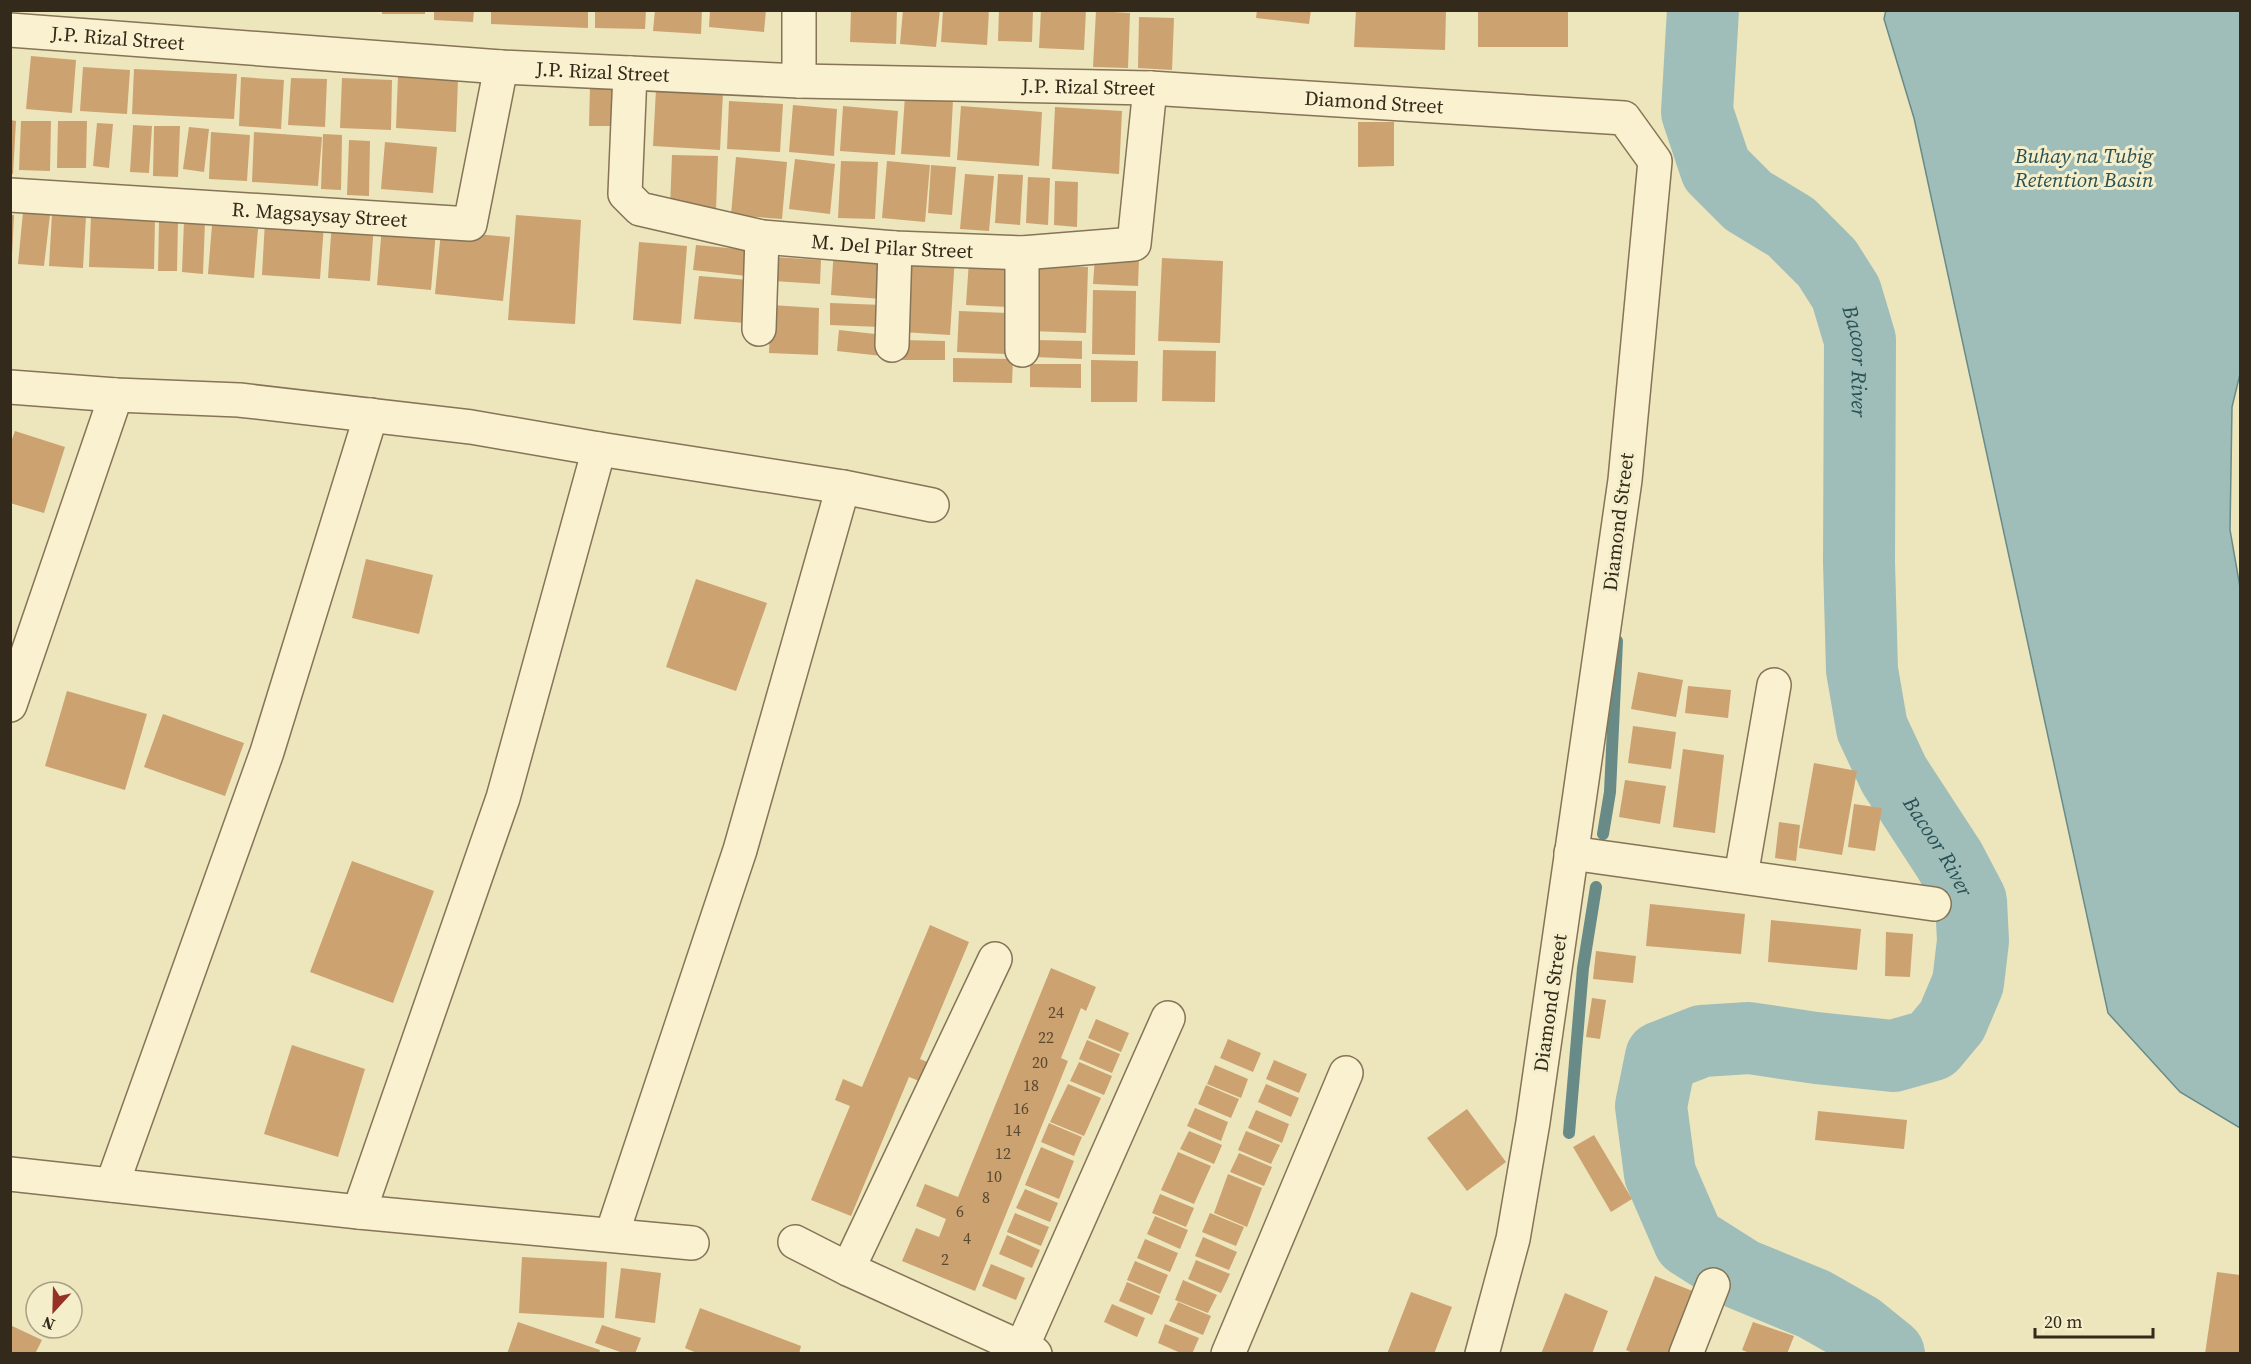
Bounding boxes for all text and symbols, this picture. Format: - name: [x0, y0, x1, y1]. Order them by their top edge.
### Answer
- street label: J.P. Rizal Street: [49, 19, 186, 57]
- street label: J.P. Rizal Street: [534, 55, 670, 89]
- street label: J.P. Rizal Street: [1020, 71, 1156, 102]
- street label: Diamond Street: [1303, 84, 1445, 121]
- water label: Buhay na Tubig Retention Basin: [2013, 141, 2154, 194]
- street label: R. Magsaysay Street: [231, 195, 408, 234]
- street label: M. Del Pilar Street: [810, 227, 974, 265]
- water label: Bacoor River: [1836, 301, 1875, 418]
- street label: Diamond Street: [1596, 451, 1640, 593]
- water label: Bacoor River: [1896, 789, 1981, 902]
- street label: Diamond Street: [1526, 932, 1574, 1074]
- house number: 24: [1048, 1001, 1064, 1023]
- house number: 22: [1038, 1026, 1054, 1048]
- house number: 20: [1032, 1051, 1048, 1073]
- house number: 18: [1023, 1074, 1039, 1096]
- house number: 16: [1013, 1097, 1029, 1119]
- house number: 14: [1005, 1119, 1021, 1141]
- house number: 12: [995, 1142, 1011, 1164]
- house number: 10: [986, 1165, 1002, 1187]
- house number: 8: [982, 1186, 990, 1208]
- house number: 6: [956, 1200, 964, 1222]
- house number: 4: [963, 1227, 971, 1249]
- house number: 2: [941, 1248, 949, 1270]
- north arrow: [24, 1280, 84, 1340]
- scale bar: [2035, 1301, 2154, 1339]
- text: 20 m: [2044, 1309, 2082, 1334]
- text: N: [39, 1311, 58, 1336]

